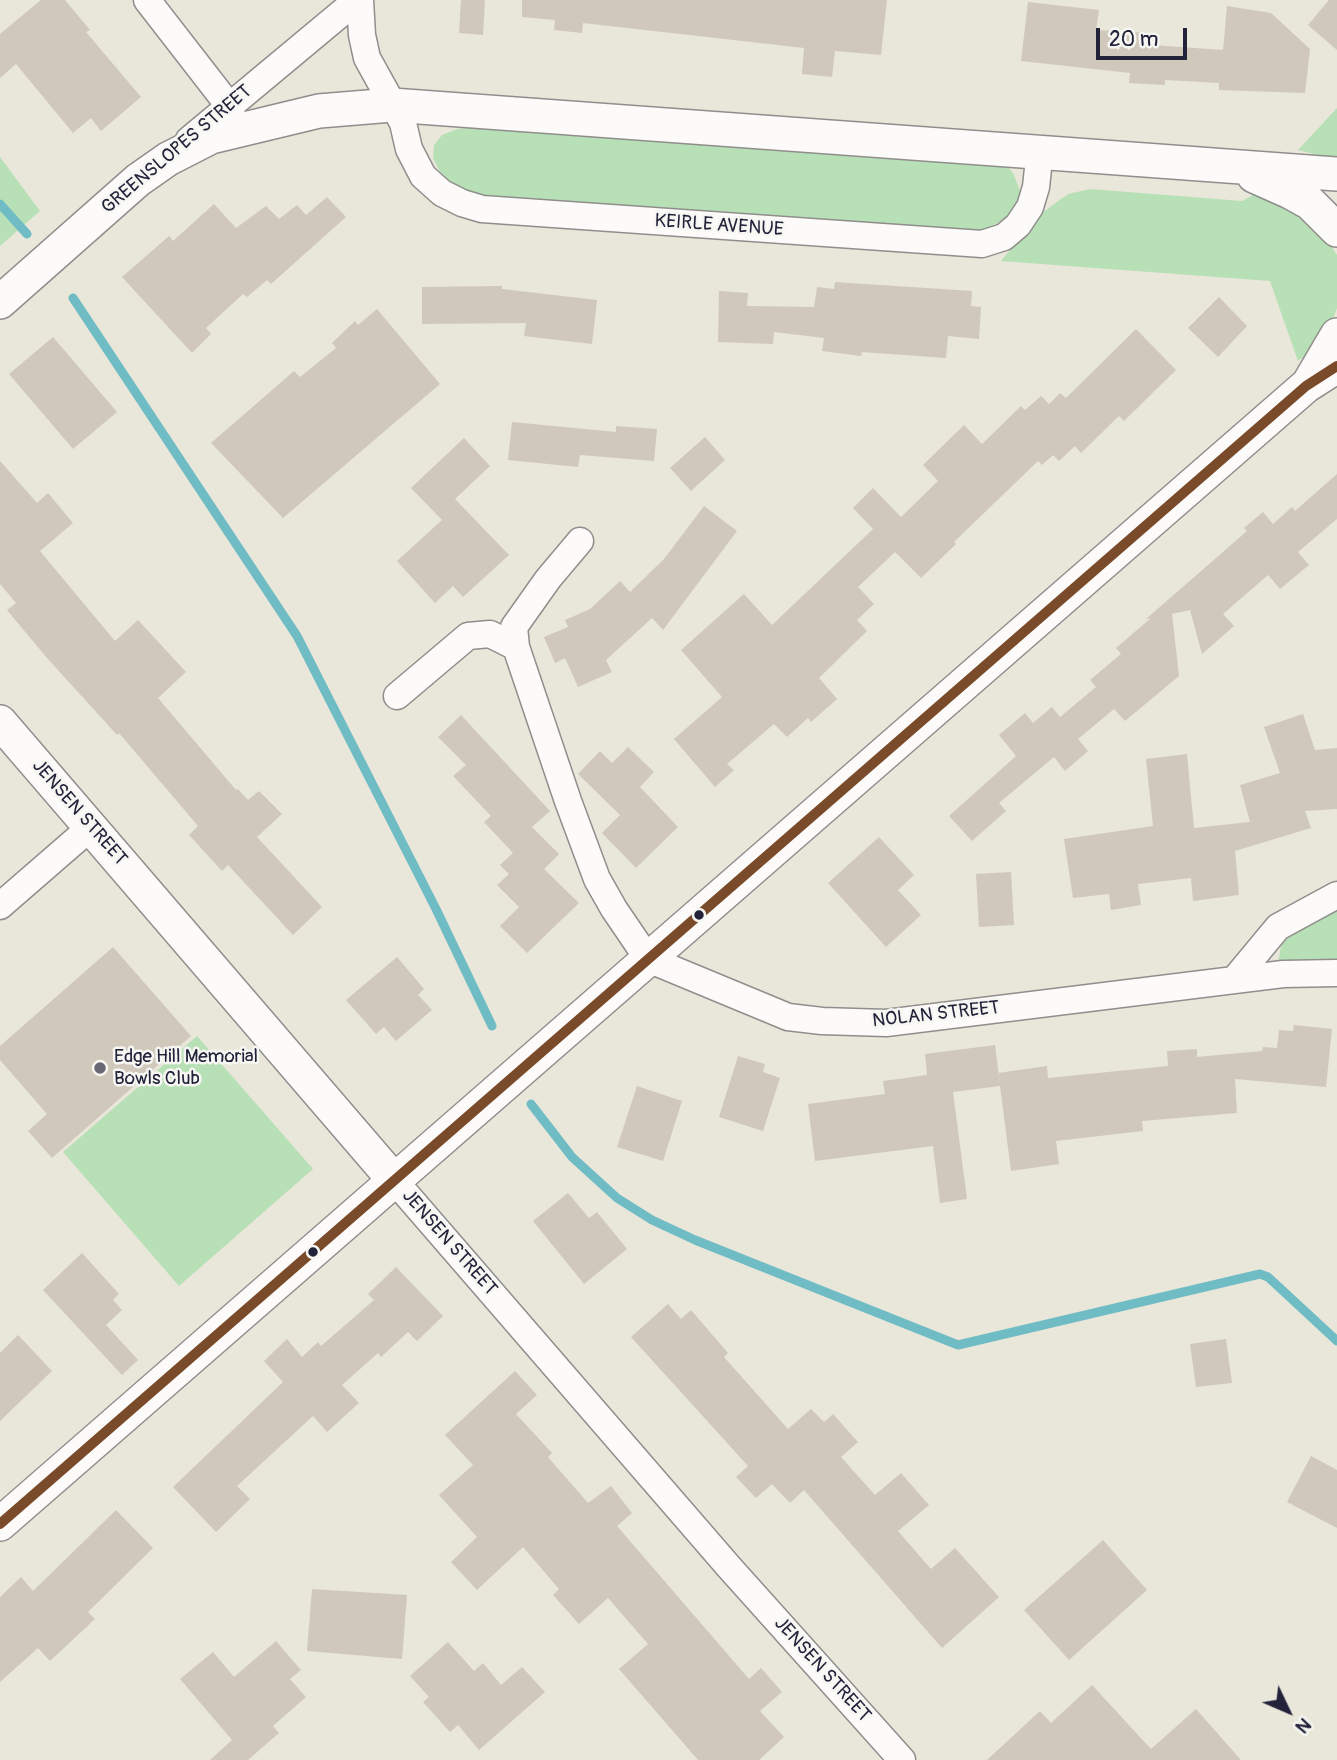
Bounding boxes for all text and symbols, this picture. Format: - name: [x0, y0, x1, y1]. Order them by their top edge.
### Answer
- scale bar: [1099, 14, 1190, 58]
- text: 20 m: [1109, 26, 1158, 53]
- street label: GREENSLOPES STREET: [97, 81, 257, 219]
- street label: KEIRLE AVENUE: [654, 210, 784, 242]
- street label: JENSEN STREET: [27, 755, 131, 871]
- unlabelled marker: [692, 908, 706, 922]
- street label: NOLAN STREET: [871, 997, 1001, 1033]
- place label: Edge Hill Memorial Bowls Club: [114, 1046, 258, 1090]
- marker: Edge Hill Memorial Bowls Club: [92, 1060, 108, 1076]
- street label: JENSEN STREET: [397, 1185, 501, 1301]
- unlabelled marker: [306, 1245, 320, 1259]
- street label: JENSEN STREET: [769, 1613, 875, 1727]
- north arrow: [1253, 1676, 1323, 1746]
- text: N: [1290, 1713, 1316, 1739]

